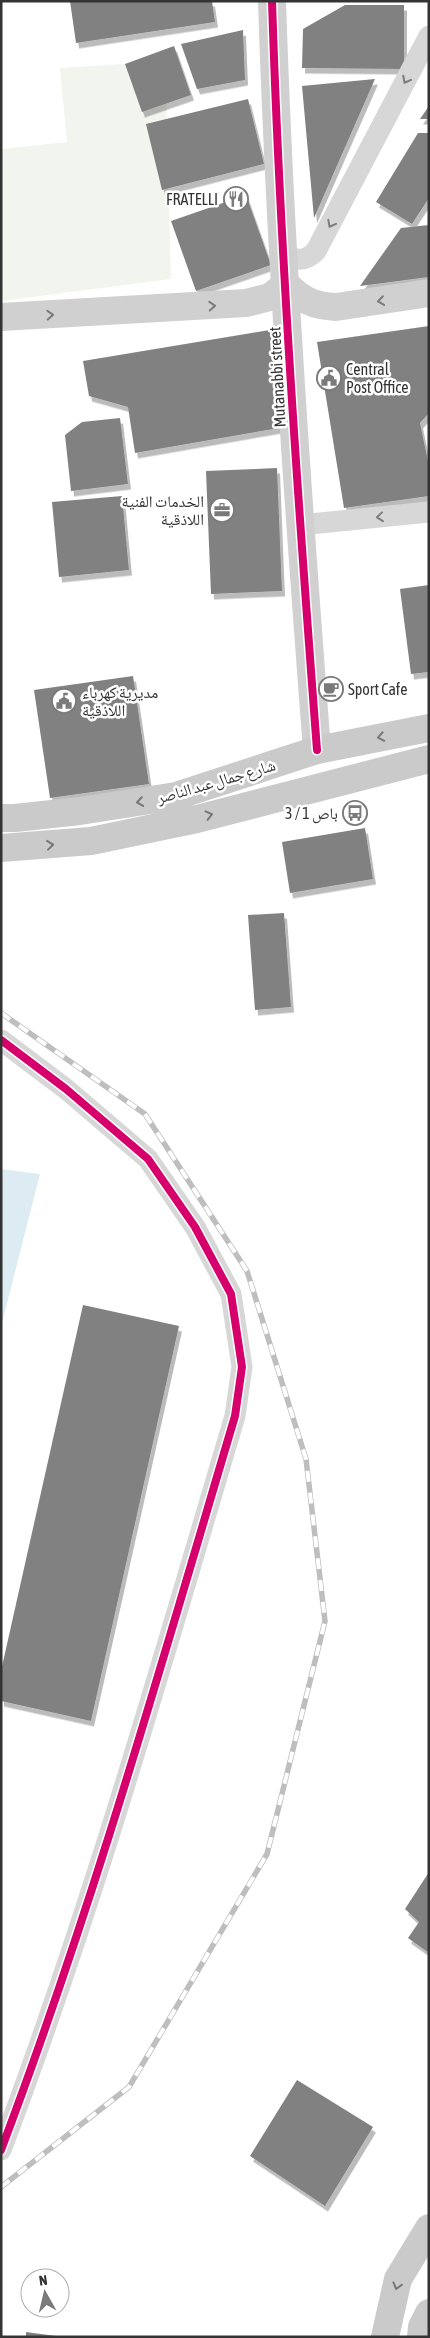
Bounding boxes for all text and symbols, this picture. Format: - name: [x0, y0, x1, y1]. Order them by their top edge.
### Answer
- one-way arrow: [403, 75, 413, 84]
- restaurant icon: FRATELLI: [223, 186, 249, 212]
- place label: FRATELLI: [166, 190, 218, 208]
- one-way arrow: [327, 218, 337, 227]
- one-way arrow: [376, 295, 385, 305]
- one-way arrow: [208, 300, 216, 311]
- one-way arrow: [46, 309, 54, 320]
- street label: Mutanabbi street: [265, 326, 289, 428]
- place label: Central Post Office: [346, 360, 409, 396]
- public building icon: Central Post Office: [316, 365, 342, 391]
- place label: الخدمات الفنية اللاذقية: [122, 492, 204, 528]
- office icon: الخدمات الفنية اللاذقية: [209, 497, 235, 523]
- one-way arrow: [376, 511, 384, 522]
- cafe icon: Sport Cafe: [318, 676, 344, 702]
- place label: Sport Cafe: [348, 680, 408, 699]
- place label: مديرية كهرباء اللاذقية: [82, 683, 158, 719]
- public building icon: مديرية كهرباء اللاذقية: [51, 688, 77, 714]
- one-way arrow: [377, 732, 385, 742]
- street label: شارع جمال عبد الناصر: [154, 755, 278, 809]
- one-way arrow: [136, 796, 144, 806]
- bus stop icon: باص 1 / 3: [342, 800, 368, 826]
- place label: باص 1 / 3: [285, 804, 338, 824]
- one-way arrow: [205, 810, 214, 821]
- one-way arrow: [46, 840, 54, 851]
- north arrow: [20, 2268, 70, 2318]
- text: N: [38, 2272, 48, 2289]
- one-way arrow: [392, 2281, 403, 2290]

